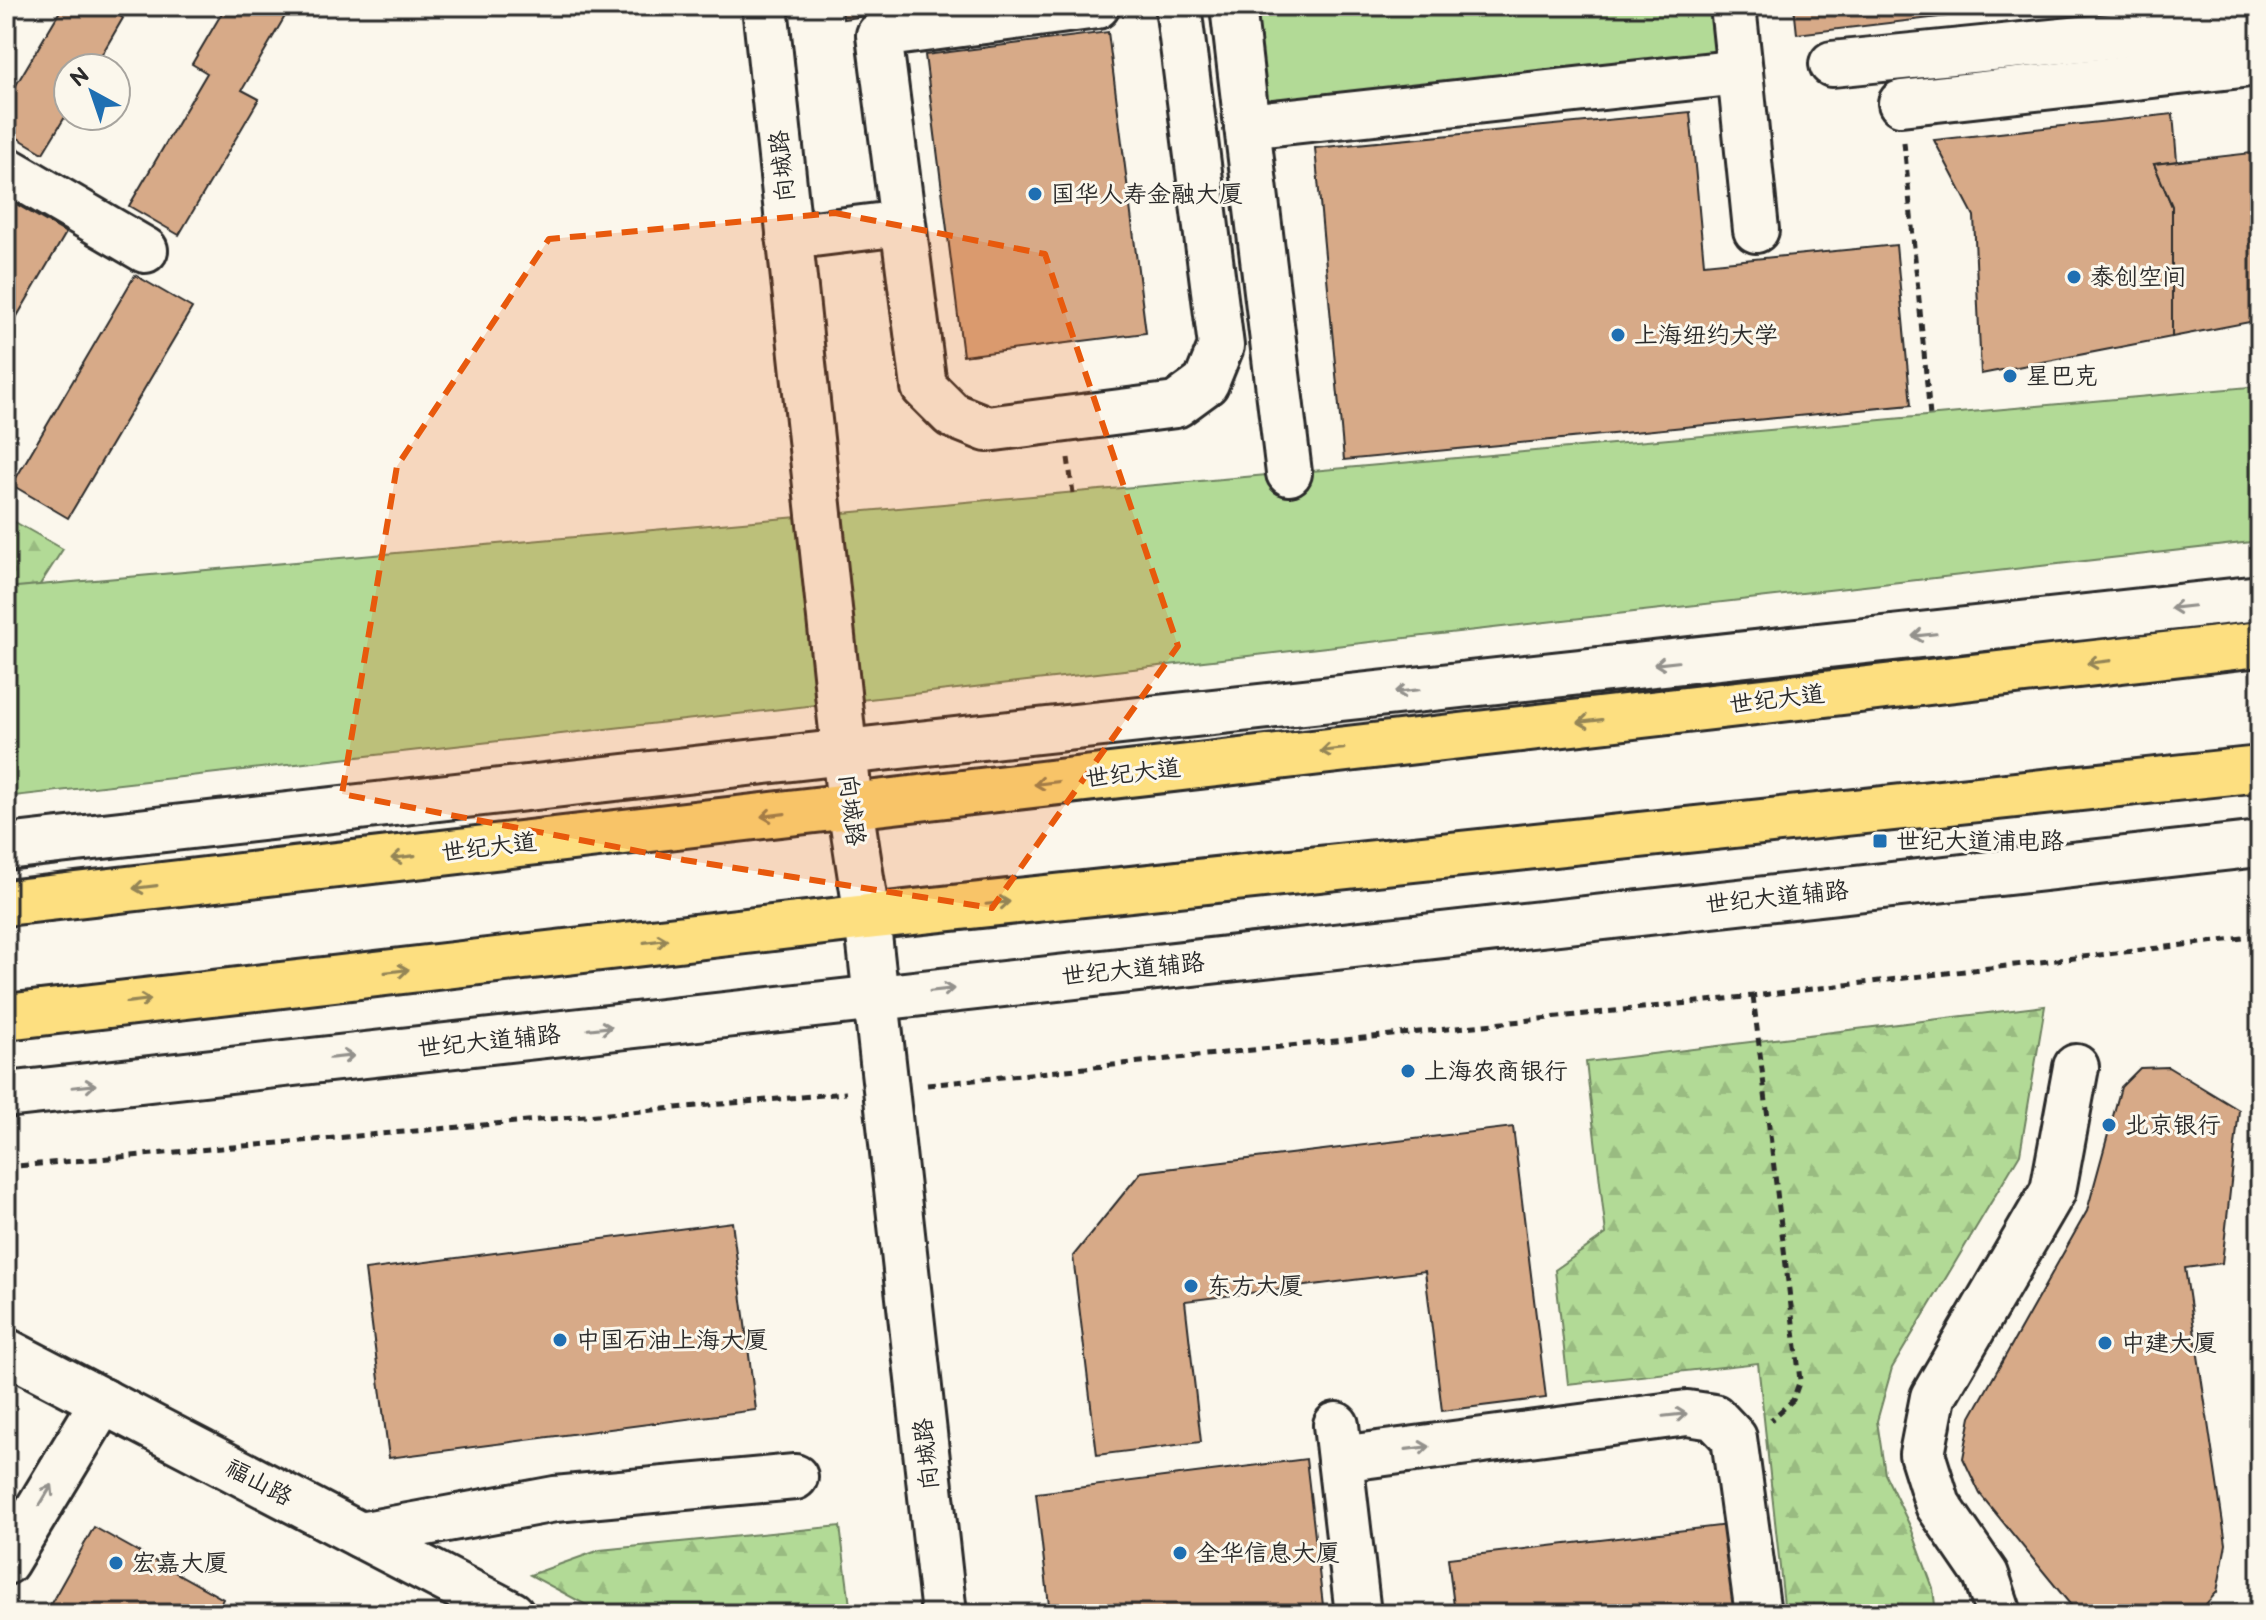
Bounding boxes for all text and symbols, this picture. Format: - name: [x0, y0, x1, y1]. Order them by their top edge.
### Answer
- north arrow: [52, 52, 132, 132]
- text: N: [65, 62, 95, 93]
- street label: 向城路: [764, 129, 801, 203]
- place label: 国华人寿金融大厦: [1051, 180, 1243, 209]
- marker: 国华人寿金融大厦: [1026, 185, 1044, 203]
- place label: 泰创空间: [2090, 263, 2186, 292]
- marker: 泰创空间: [2065, 268, 2083, 286]
- place label: 上海纽约大学: [1634, 321, 1778, 350]
- marker: 上海纽约大学: [1609, 326, 1627, 344]
- place label: 星巴克: [2026, 362, 2098, 391]
- marker: 星巴克: [2001, 367, 2019, 385]
- one-way arrow: [2170, 599, 2196, 614]
- one-way arrow: [1911, 627, 1938, 642]
- one-way arrow: [1653, 655, 1679, 670]
- one-way arrow: [2087, 655, 2112, 670]
- street label: 世纪大道: [1728, 679, 1826, 720]
- one-way arrow: [1394, 683, 1421, 698]
- one-way arrow: [1578, 713, 1604, 728]
- one-way arrow: [1319, 743, 1346, 758]
- street label: 世纪大道: [1084, 753, 1182, 794]
- street label: 向城路: [833, 773, 870, 848]
- one-way arrow: [1034, 776, 1059, 791]
- one-way arrow: [760, 807, 786, 822]
- street label: 世纪大道: [440, 827, 538, 868]
- place label: 世纪大道浦电路: [1896, 827, 2064, 856]
- marker: 世纪大道浦电路: [1871, 832, 1889, 850]
- one-way arrow: [391, 850, 416, 865]
- street label: 世纪大道辅路: [1704, 876, 1850, 919]
- one-way arrow: [132, 879, 159, 894]
- one-way arrow: [984, 896, 1010, 911]
- one-way arrow: [642, 934, 669, 949]
- street label: 世纪大道辅路: [1060, 948, 1206, 991]
- one-way arrow: [383, 964, 410, 979]
- one-way arrow: [928, 983, 955, 998]
- one-way arrow: [125, 994, 152, 1009]
- street label: 世纪大道辅路: [416, 1020, 562, 1063]
- one-way arrow: [586, 1021, 613, 1036]
- one-way arrow: [329, 1049, 354, 1064]
- place label: 上海农商银行: [1424, 1057, 1568, 1086]
- marker: 上海农商银行: [1399, 1062, 1417, 1080]
- one-way arrow: [70, 1078, 96, 1093]
- place label: 北京银行: [2125, 1111, 2221, 1140]
- marker: 北京银行: [2100, 1116, 2118, 1134]
- place label: 东方大厦: [1207, 1272, 1303, 1301]
- marker: 东方大厦: [1182, 1277, 1200, 1295]
- place label: 中国石油上海大厦: [576, 1326, 768, 1355]
- place label: 中建大厦: [2121, 1329, 2217, 1358]
- marker: 中国石油上海大厦: [551, 1331, 569, 1349]
- marker: 中建大厦: [2096, 1334, 2114, 1352]
- one-way arrow: [1662, 1408, 1688, 1423]
- street label: 向城路: [908, 1417, 945, 1491]
- one-way arrow: [1404, 1441, 1430, 1456]
- street label: 福山路: [220, 1453, 297, 1512]
- one-way arrow: [39, 1484, 55, 1507]
- place label: 全华信息大厦: [1196, 1539, 1340, 1568]
- marker: 全华信息大厦: [1171, 1544, 1189, 1562]
- place label: 宏嘉大厦: [132, 1549, 228, 1578]
- marker: 宏嘉大厦: [107, 1554, 125, 1572]

